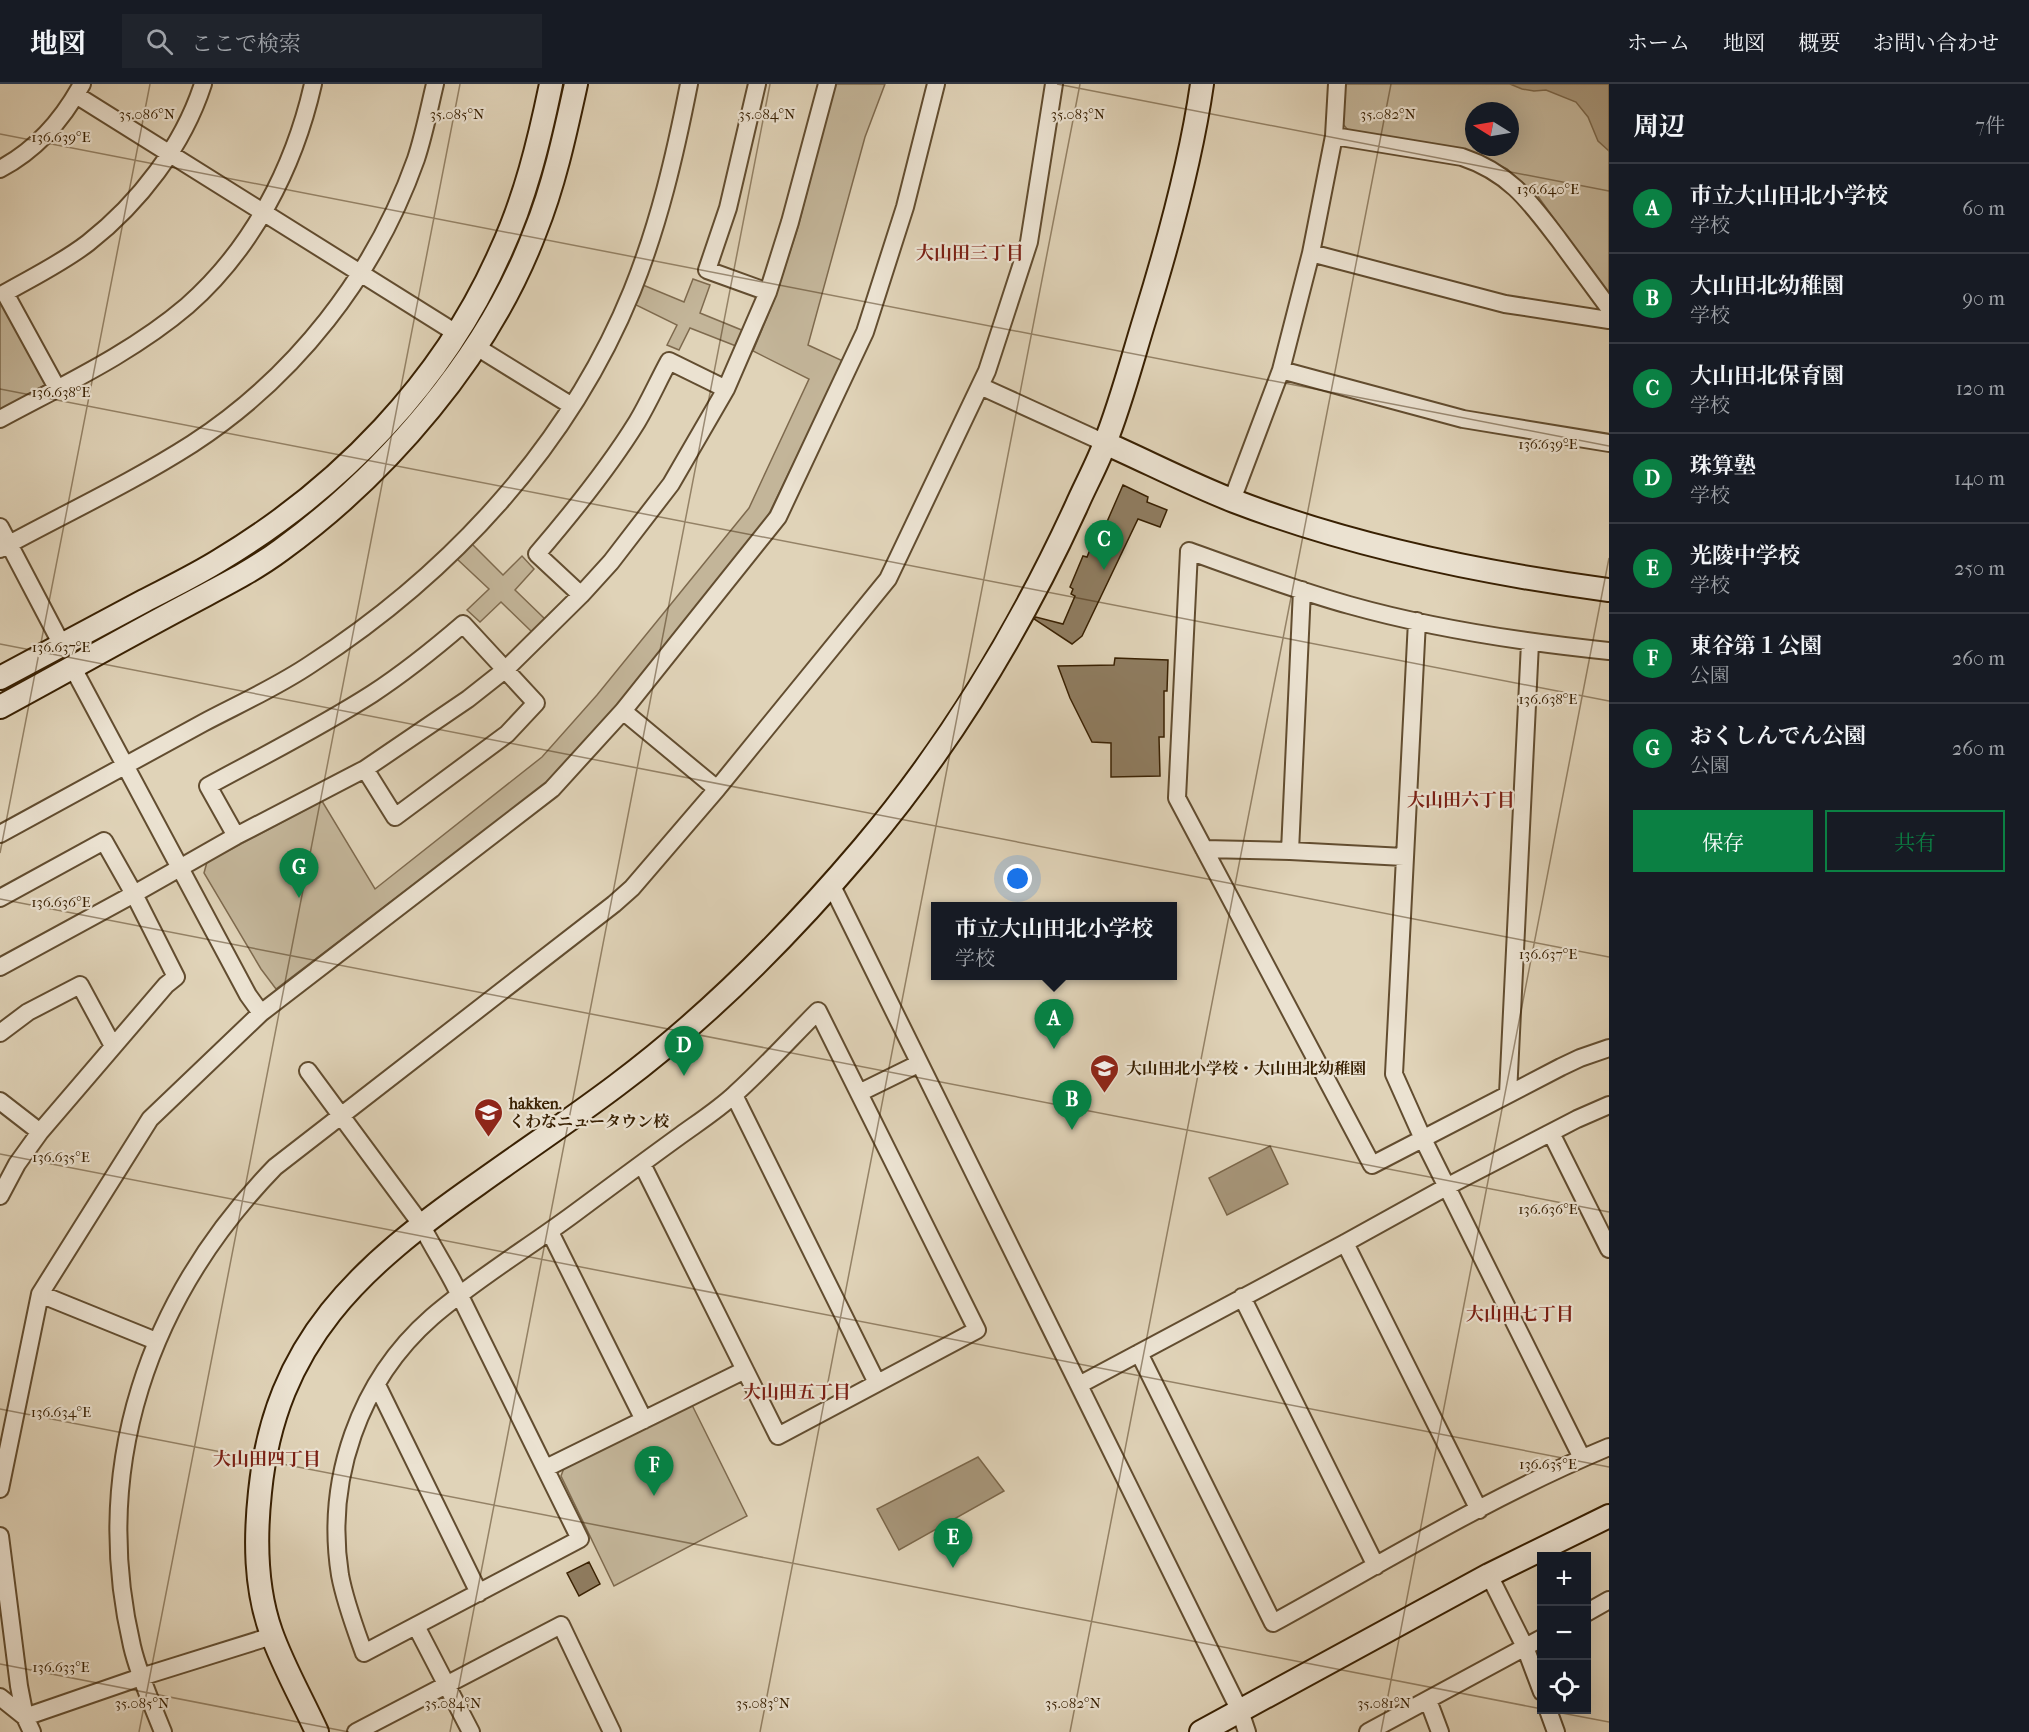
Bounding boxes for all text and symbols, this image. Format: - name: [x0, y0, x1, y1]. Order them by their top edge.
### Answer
- search box: [122, 14, 542, 68]
- icon: search: [143, 25, 176, 58]
- text: 地図: [30, 27, 86, 60]
- text: ここで検索: [191, 31, 301, 57]
- text: ホーム: [1627, 31, 1690, 55]
- text: 地図: [1723, 31, 1765, 55]
- text: 概要: [1798, 31, 1840, 55]
- text: お問い合わせ: [1873, 31, 1999, 55]
- north arrow: [1465, 102, 1519, 156]
- text: 35.086°N: [119, 105, 176, 123]
- text: 35.085°N: [430, 105, 485, 123]
- text: 35.084°N: [739, 105, 796, 123]
- text: 35.083°N: [1051, 105, 1106, 123]
- text: 35.082°N: [1360, 105, 1417, 123]
- text: 周辺: [1633, 111, 1685, 142]
- text: 7件: [1975, 114, 2005, 137]
- text: 136.639°E: [31, 128, 91, 146]
- text: 136.640°E: [1517, 180, 1579, 198]
- text: 市立大山田北小学校: [1690, 183, 1888, 209]
- text: A: [1646, 197, 1659, 220]
- text: 60 m: [1962, 197, 2005, 220]
- text: 学校: [1690, 214, 1730, 237]
- district label: 大山田三丁目: [916, 243, 1024, 264]
- text: 大山田北幼稚園: [1690, 273, 1844, 299]
- text: B: [1646, 287, 1659, 310]
- text: 90 m: [1963, 287, 2005, 310]
- text: 学校: [1690, 304, 1730, 327]
- text: 大山田北保育園: [1690, 363, 1844, 389]
- text: C: [1646, 377, 1659, 400]
- text: 120 m: [1956, 377, 2005, 400]
- text: 136.638°E: [32, 383, 90, 401]
- text: 学校: [1690, 394, 1730, 417]
- text: 136.639°E: [1518, 435, 1578, 453]
- text: 珠算塾: [1690, 453, 1756, 479]
- text: D: [1645, 467, 1660, 490]
- text: 140 m: [1954, 467, 2005, 490]
- text: 学校: [1690, 484, 1730, 507]
- pin: C: [1084, 520, 1124, 570]
- text: 光陵中学校: [1690, 543, 1800, 569]
- text: E: [1646, 557, 1659, 580]
- text: 250 m: [1954, 557, 2005, 580]
- text: 学校: [1690, 574, 1730, 597]
- text: 東谷第１公園: [1690, 633, 1822, 659]
- text: 136.637°E: [32, 638, 90, 656]
- text: F: [1647, 647, 1658, 670]
- text: 260 m: [1952, 647, 2005, 670]
- text: 公園: [1690, 664, 1730, 687]
- text: 136.638°E: [1519, 690, 1577, 708]
- text: おくしんでん公園: [1690, 723, 1866, 749]
- text: G: [1645, 737, 1660, 760]
- text: 260 m: [1952, 737, 2005, 760]
- text: 公園: [1690, 754, 1730, 777]
- district label: 大山田六丁目: [1407, 790, 1515, 811]
- button: 保存: [1633, 810, 1813, 872]
- button: 共有: [1825, 810, 2005, 872]
- pin: G: [280, 848, 318, 898]
- your location: [1003, 864, 1032, 893]
- text: 136.636°E: [31, 893, 91, 911]
- popup: [931, 902, 1177, 980]
- text: 市立大山田北小学校: [955, 916, 1153, 942]
- text: 136.637°E: [1519, 945, 1577, 963]
- text: 学校: [955, 947, 995, 970]
- pin: A: [1034, 1000, 1074, 1049]
- pin: D: [664, 1026, 704, 1076]
- school or university icon: 大山田北小学校・大山田北幼稚園: [1089, 1052, 1121, 1094]
- place label: 大山田北小学校・大山田北幼稚園: [1126, 1059, 1366, 1078]
- pin: B: [1052, 1080, 1092, 1130]
- place label: hakken. くわなニュータウン校: [508, 1094, 670, 1131]
- school or university icon: hakken. くわなニュータウン校: [472, 1096, 504, 1138]
- text: 136.635°E: [32, 1148, 90, 1166]
- text: 136.636°E: [1518, 1200, 1578, 1218]
- district label: 大山田七丁目: [1466, 1304, 1574, 1325]
- district label: 大山田五丁目: [743, 1382, 851, 1403]
- text: 136.634°E: [31, 1403, 91, 1421]
- pin: F: [634, 1446, 674, 1496]
- district label: 大山田四丁目: [213, 1449, 321, 1470]
- text: 136.635°E: [1519, 1455, 1577, 1473]
- pin: E: [934, 1518, 972, 1568]
- map controls: [1537, 1552, 1591, 1714]
- button: +: [1537, 1552, 1591, 1606]
- button: −: [1537, 1606, 1591, 1660]
- text: 136.633°E: [32, 1658, 90, 1676]
- button: locate: [1537, 1660, 1591, 1714]
- text: 35.085°N: [115, 1694, 170, 1712]
- text: 35.084°N: [425, 1694, 482, 1712]
- text: 35.083°N: [736, 1694, 791, 1712]
- text: 35.082°N: [1045, 1694, 1102, 1712]
- text: 35.081°N: [1357, 1694, 1411, 1712]

